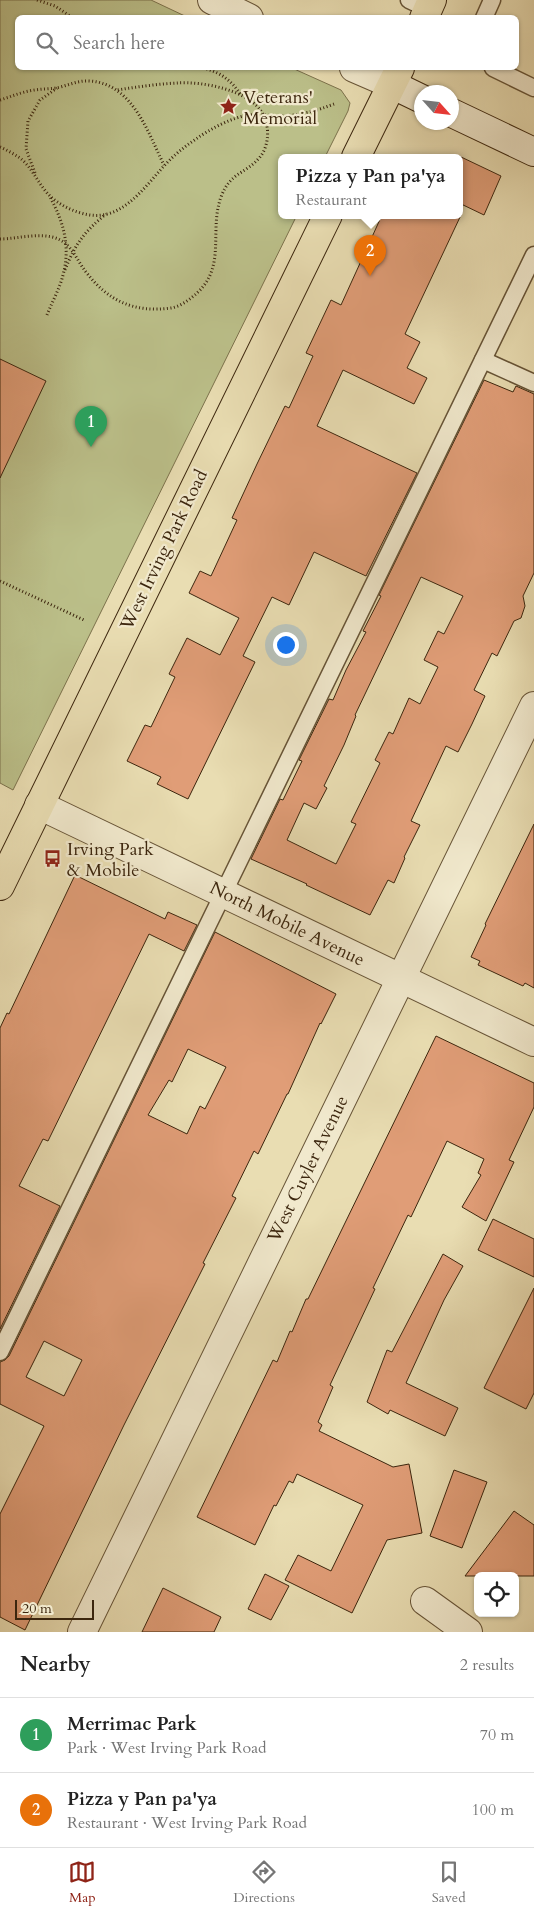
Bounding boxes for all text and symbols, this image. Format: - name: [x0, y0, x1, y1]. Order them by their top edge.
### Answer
- search box: [15, 15, 519, 70]
- icon: search: [33, 29, 61, 57]
- text: Search here: [73, 30, 165, 56]
- place label: Veterans' Memorial: [243, 85, 317, 131]
- north arrow: [414, 85, 459, 130]
- place icon: Veterans' Memorial: [219, 97, 239, 117]
- popup: [278, 154, 463, 219]
- text: Pizza y Pan pa'ya: [296, 163, 445, 189]
- text: Restaurant: [296, 189, 367, 211]
- pin: 2: [354, 235, 386, 276]
- pin: 1: [75, 406, 107, 447]
- street label: West Irving Park Road: [114, 465, 214, 635]
- your location: [273, 632, 299, 658]
- place label: Irving Park & Mobile: [67, 837, 154, 883]
- bus stop icon: Irving Park & Mobile: [43, 849, 63, 869]
- street label: North Mobile Avenue: [205, 876, 369, 972]
- street label: West Cuyler Avenue: [261, 1091, 354, 1247]
- map controls: [474, 1572, 519, 1617]
- button: locate: [474, 1572, 519, 1617]
- scale bar: [15, 1597, 94, 1620]
- text: 20 m: [22, 1599, 52, 1618]
- text: Nearby: [20, 1650, 91, 1679]
- text: 2 results: [460, 1654, 514, 1676]
- text: Merrimac Park: [67, 1711, 197, 1737]
- text: 1: [32, 1724, 40, 1746]
- text: 70 m: [480, 1724, 514, 1746]
- text: Park · West Irving Park Road: [67, 1737, 267, 1759]
- text: Pizza y Pan pa'ya: [67, 1786, 217, 1812]
- text: 2: [32, 1799, 40, 1821]
- text: 100 m: [472, 1799, 514, 1821]
- text: Restaurant · West Irving Park Road: [67, 1812, 307, 1834]
- tab: Map: [68, 1858, 96, 1907]
- tab: Directions: [233, 1858, 295, 1907]
- tab: Saved: [432, 1858, 466, 1907]

